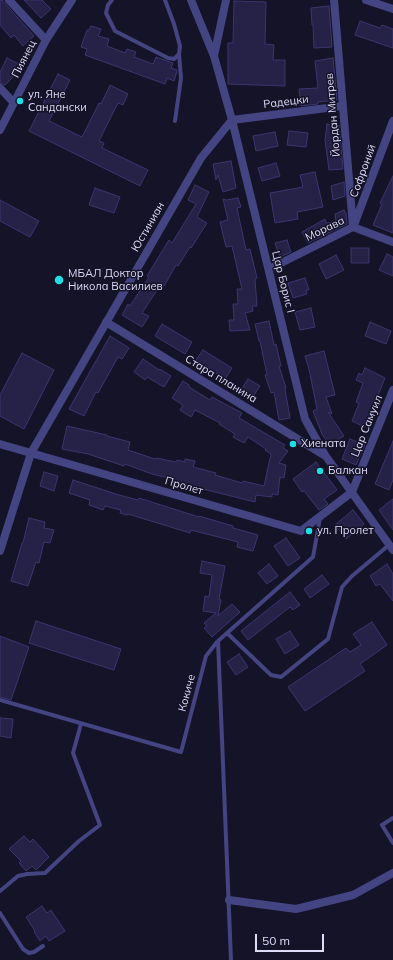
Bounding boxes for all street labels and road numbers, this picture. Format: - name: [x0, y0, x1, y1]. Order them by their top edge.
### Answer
- street label: Пиянец: [9, 38, 39, 80]
- street label: Йордан Митрев: [323, 73, 343, 157]
- street label: Радецки: [263, 93, 309, 111]
- street label: Софроний: [347, 143, 379, 199]
- street label: Юстиниан: [129, 200, 167, 254]
- street label: Морава: [303, 214, 347, 244]
- street label: Цар Борис I: [269, 250, 297, 314]
- street label: Стара планина: [183, 352, 259, 406]
- street label: Цар Самуил: [349, 393, 385, 459]
- street label: Пролет: [163, 474, 205, 498]
- street label: Кокиче: [176, 673, 198, 713]

